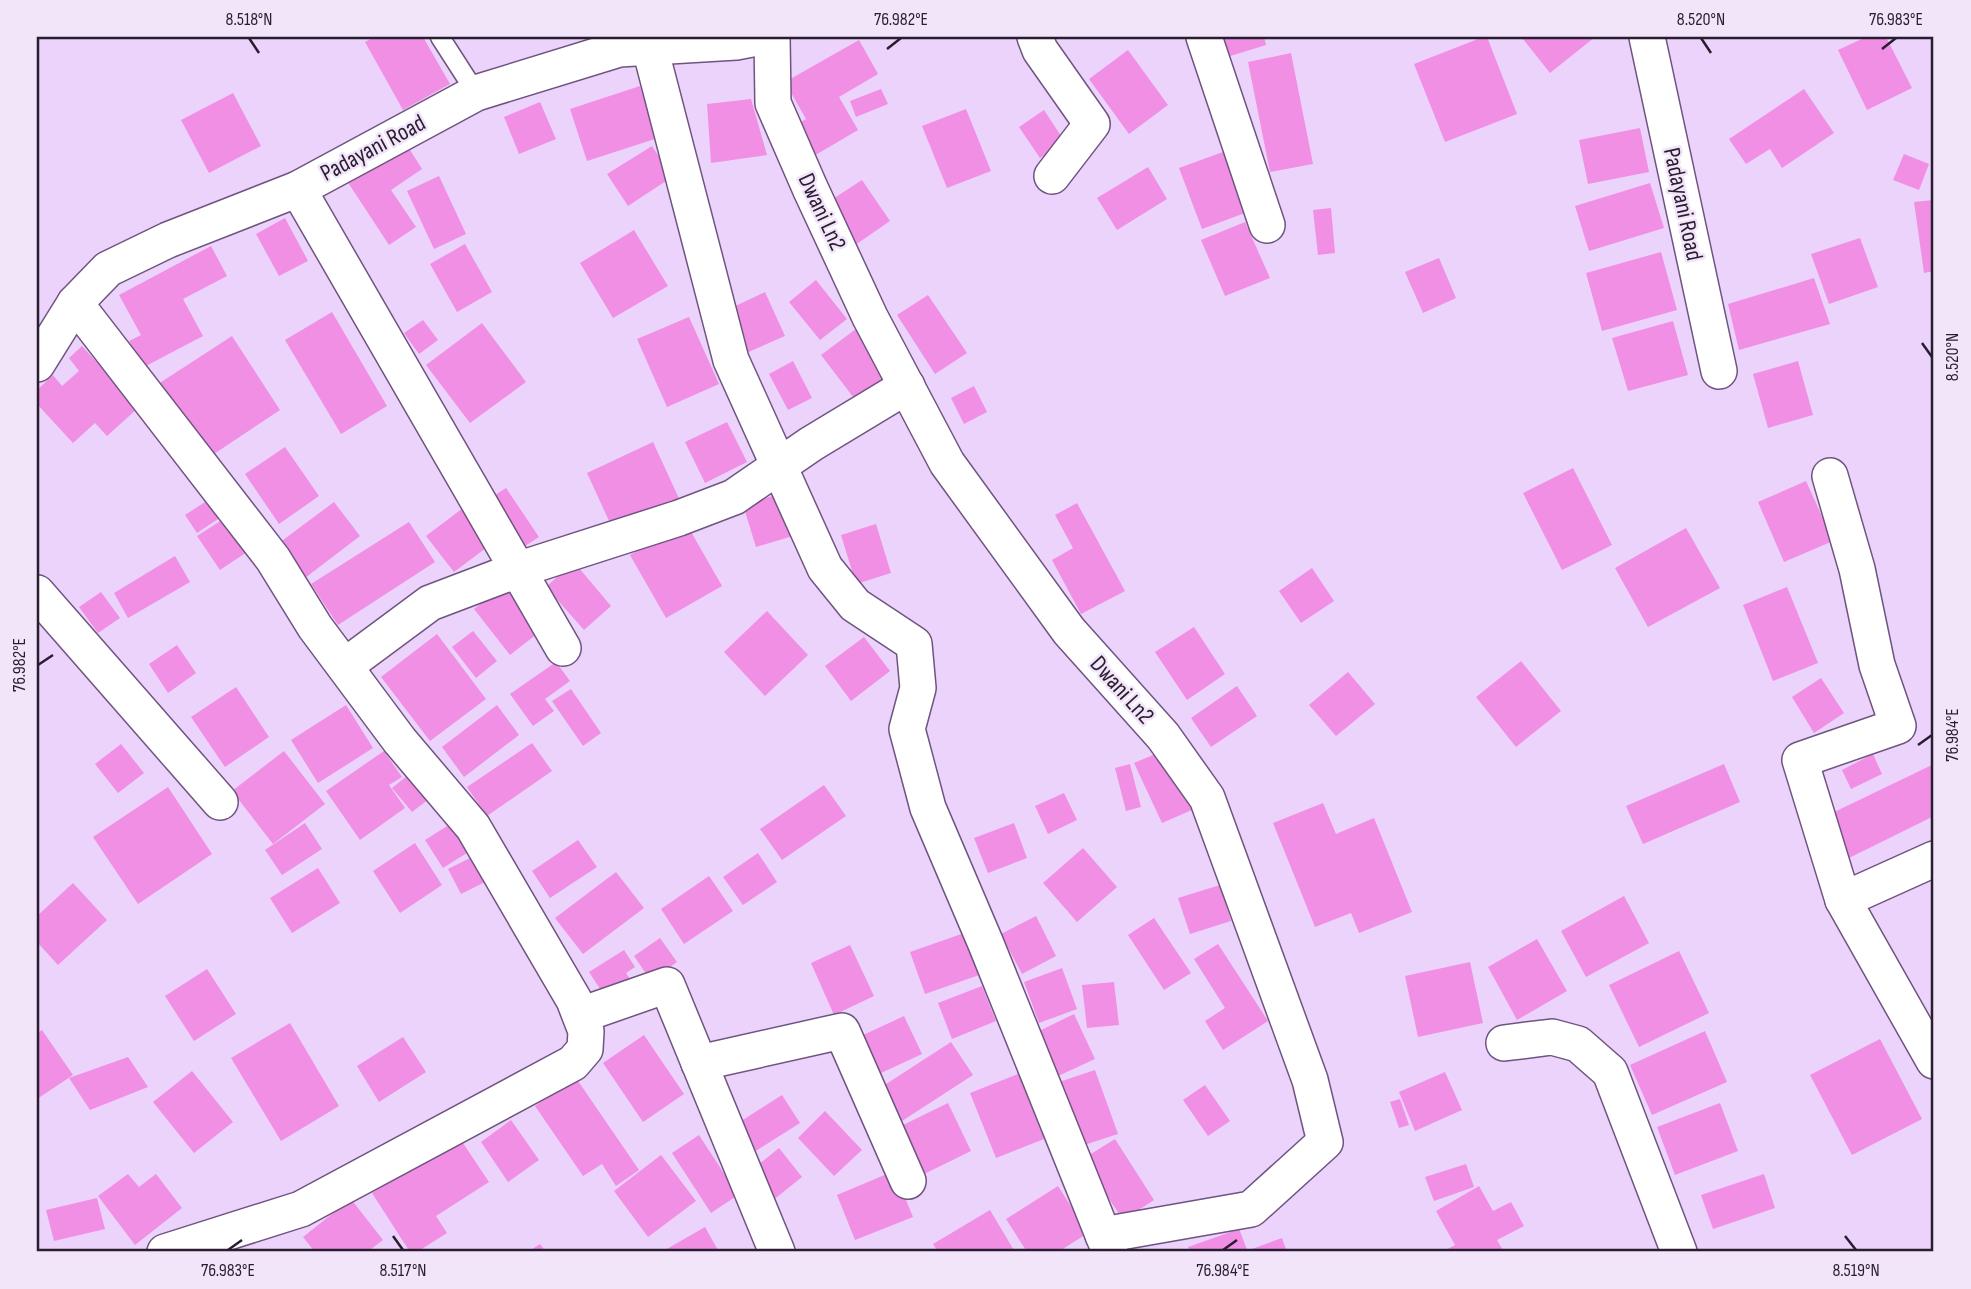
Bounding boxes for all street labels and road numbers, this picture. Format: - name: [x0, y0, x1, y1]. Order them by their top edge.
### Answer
- street label: Padayani Road: [315, 108, 431, 188]
- street label: Padayani Road: [1657, 145, 1709, 263]
- street label: Dwani Ln2: [792, 169, 852, 255]
- street label: Dwani Ln2: [1084, 650, 1160, 730]

